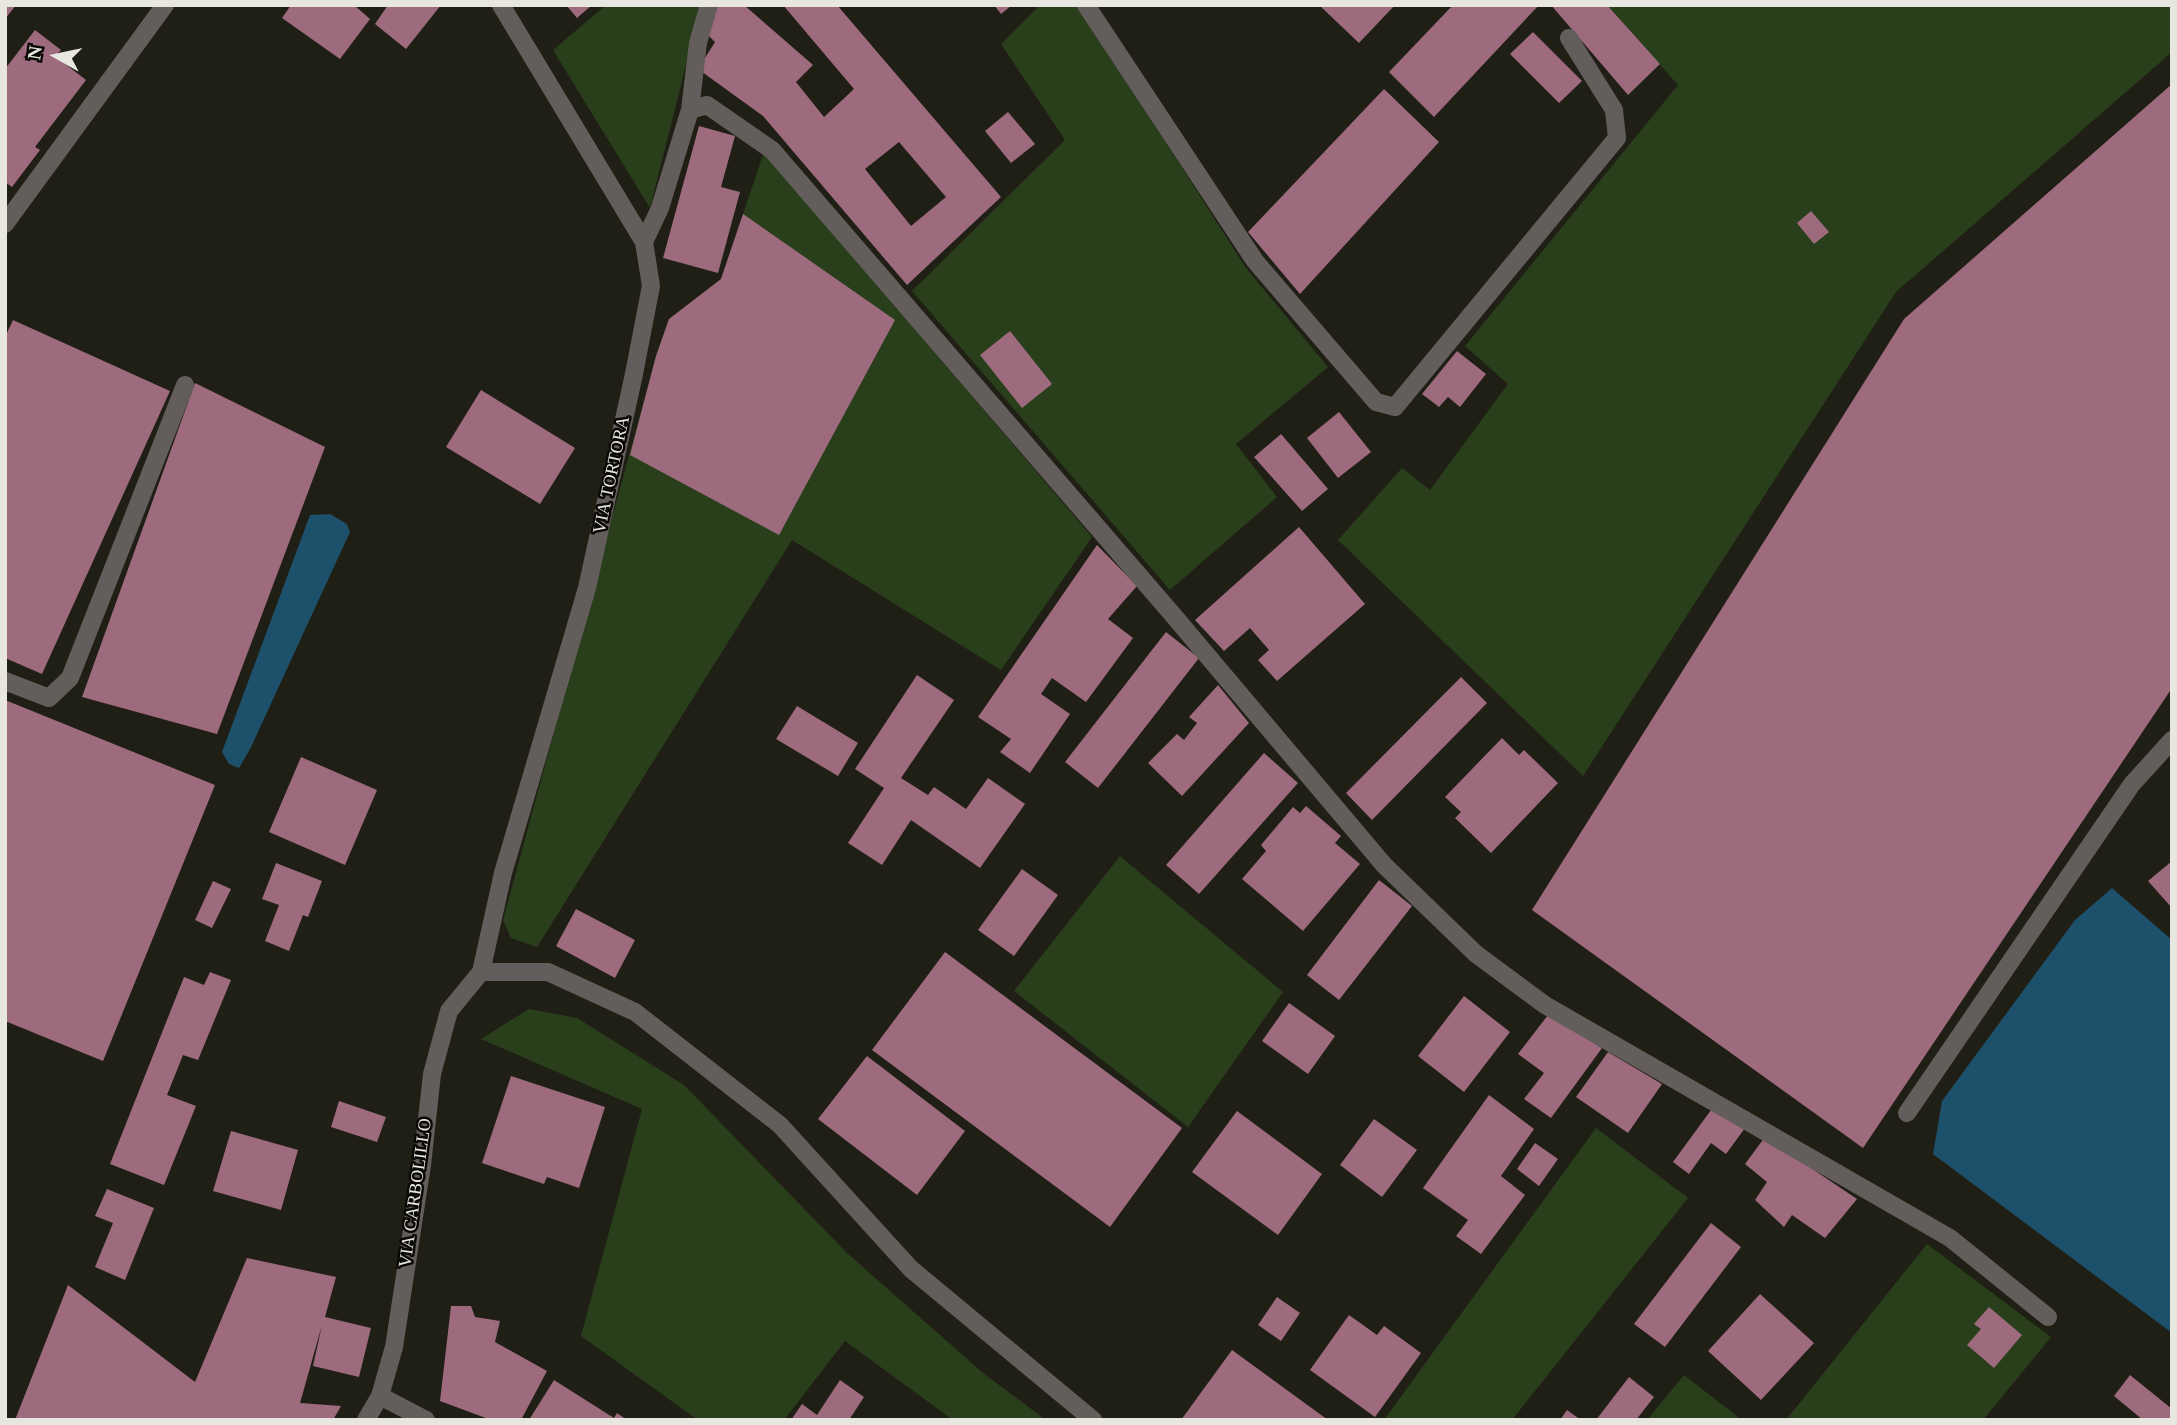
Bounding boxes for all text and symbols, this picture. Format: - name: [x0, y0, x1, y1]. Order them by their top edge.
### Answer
- north arrow: [21, 21, 91, 91]
- text: N: [23, 44, 46, 61]
- street label: VIA TORTORA: [589, 414, 635, 536]
- street label: VIA CARBOLILLO: [395, 1117, 437, 1269]

